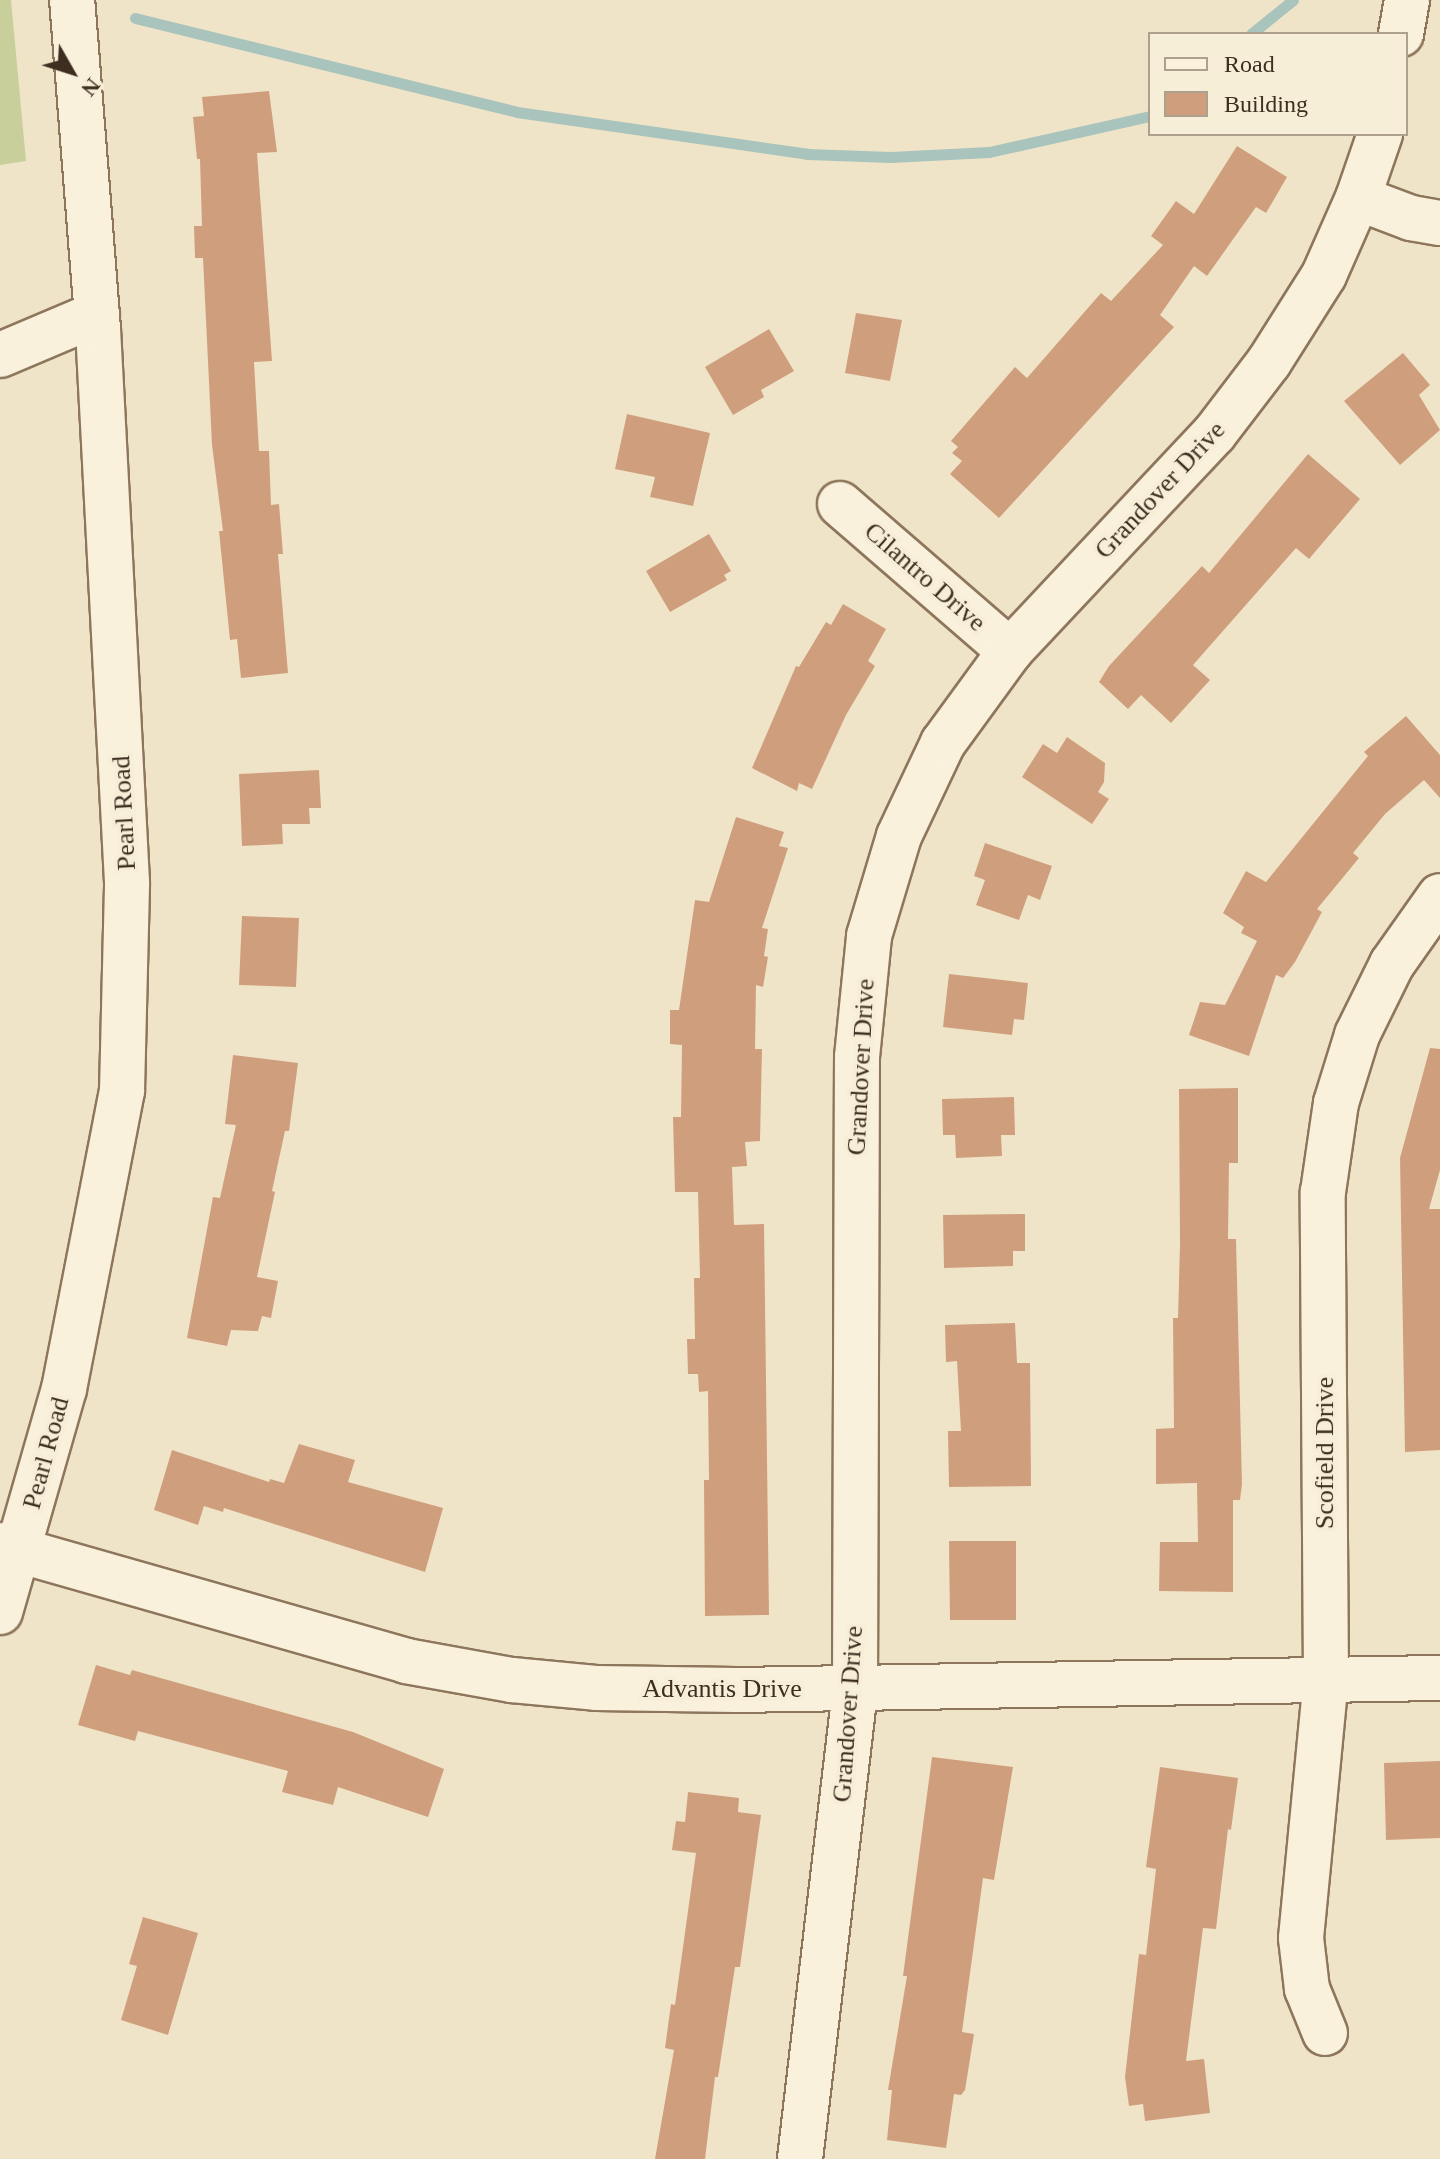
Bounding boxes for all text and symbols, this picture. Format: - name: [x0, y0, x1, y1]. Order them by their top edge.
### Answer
- north arrow: [32, 32, 112, 112]
- legend: [1148, 32, 1408, 136]
- text: Road: [1224, 51, 1275, 77]
- text: N: [76, 73, 106, 101]
- text: Building: [1224, 91, 1308, 117]
- street label: Grandover Drive: [1088, 415, 1232, 565]
- street label: Cilantro Drive: [858, 516, 992, 638]
- street label: Pearl Road: [105, 755, 143, 871]
- street label: Grandover Drive: [841, 978, 881, 1156]
- street label: Scofield Drive: [1309, 1377, 1341, 1529]
- street label: Pearl Road: [16, 1394, 76, 1512]
- street label: Grandover Drive: [826, 1625, 870, 1803]
- street label: Advantis Drive: [642, 1673, 802, 1705]

